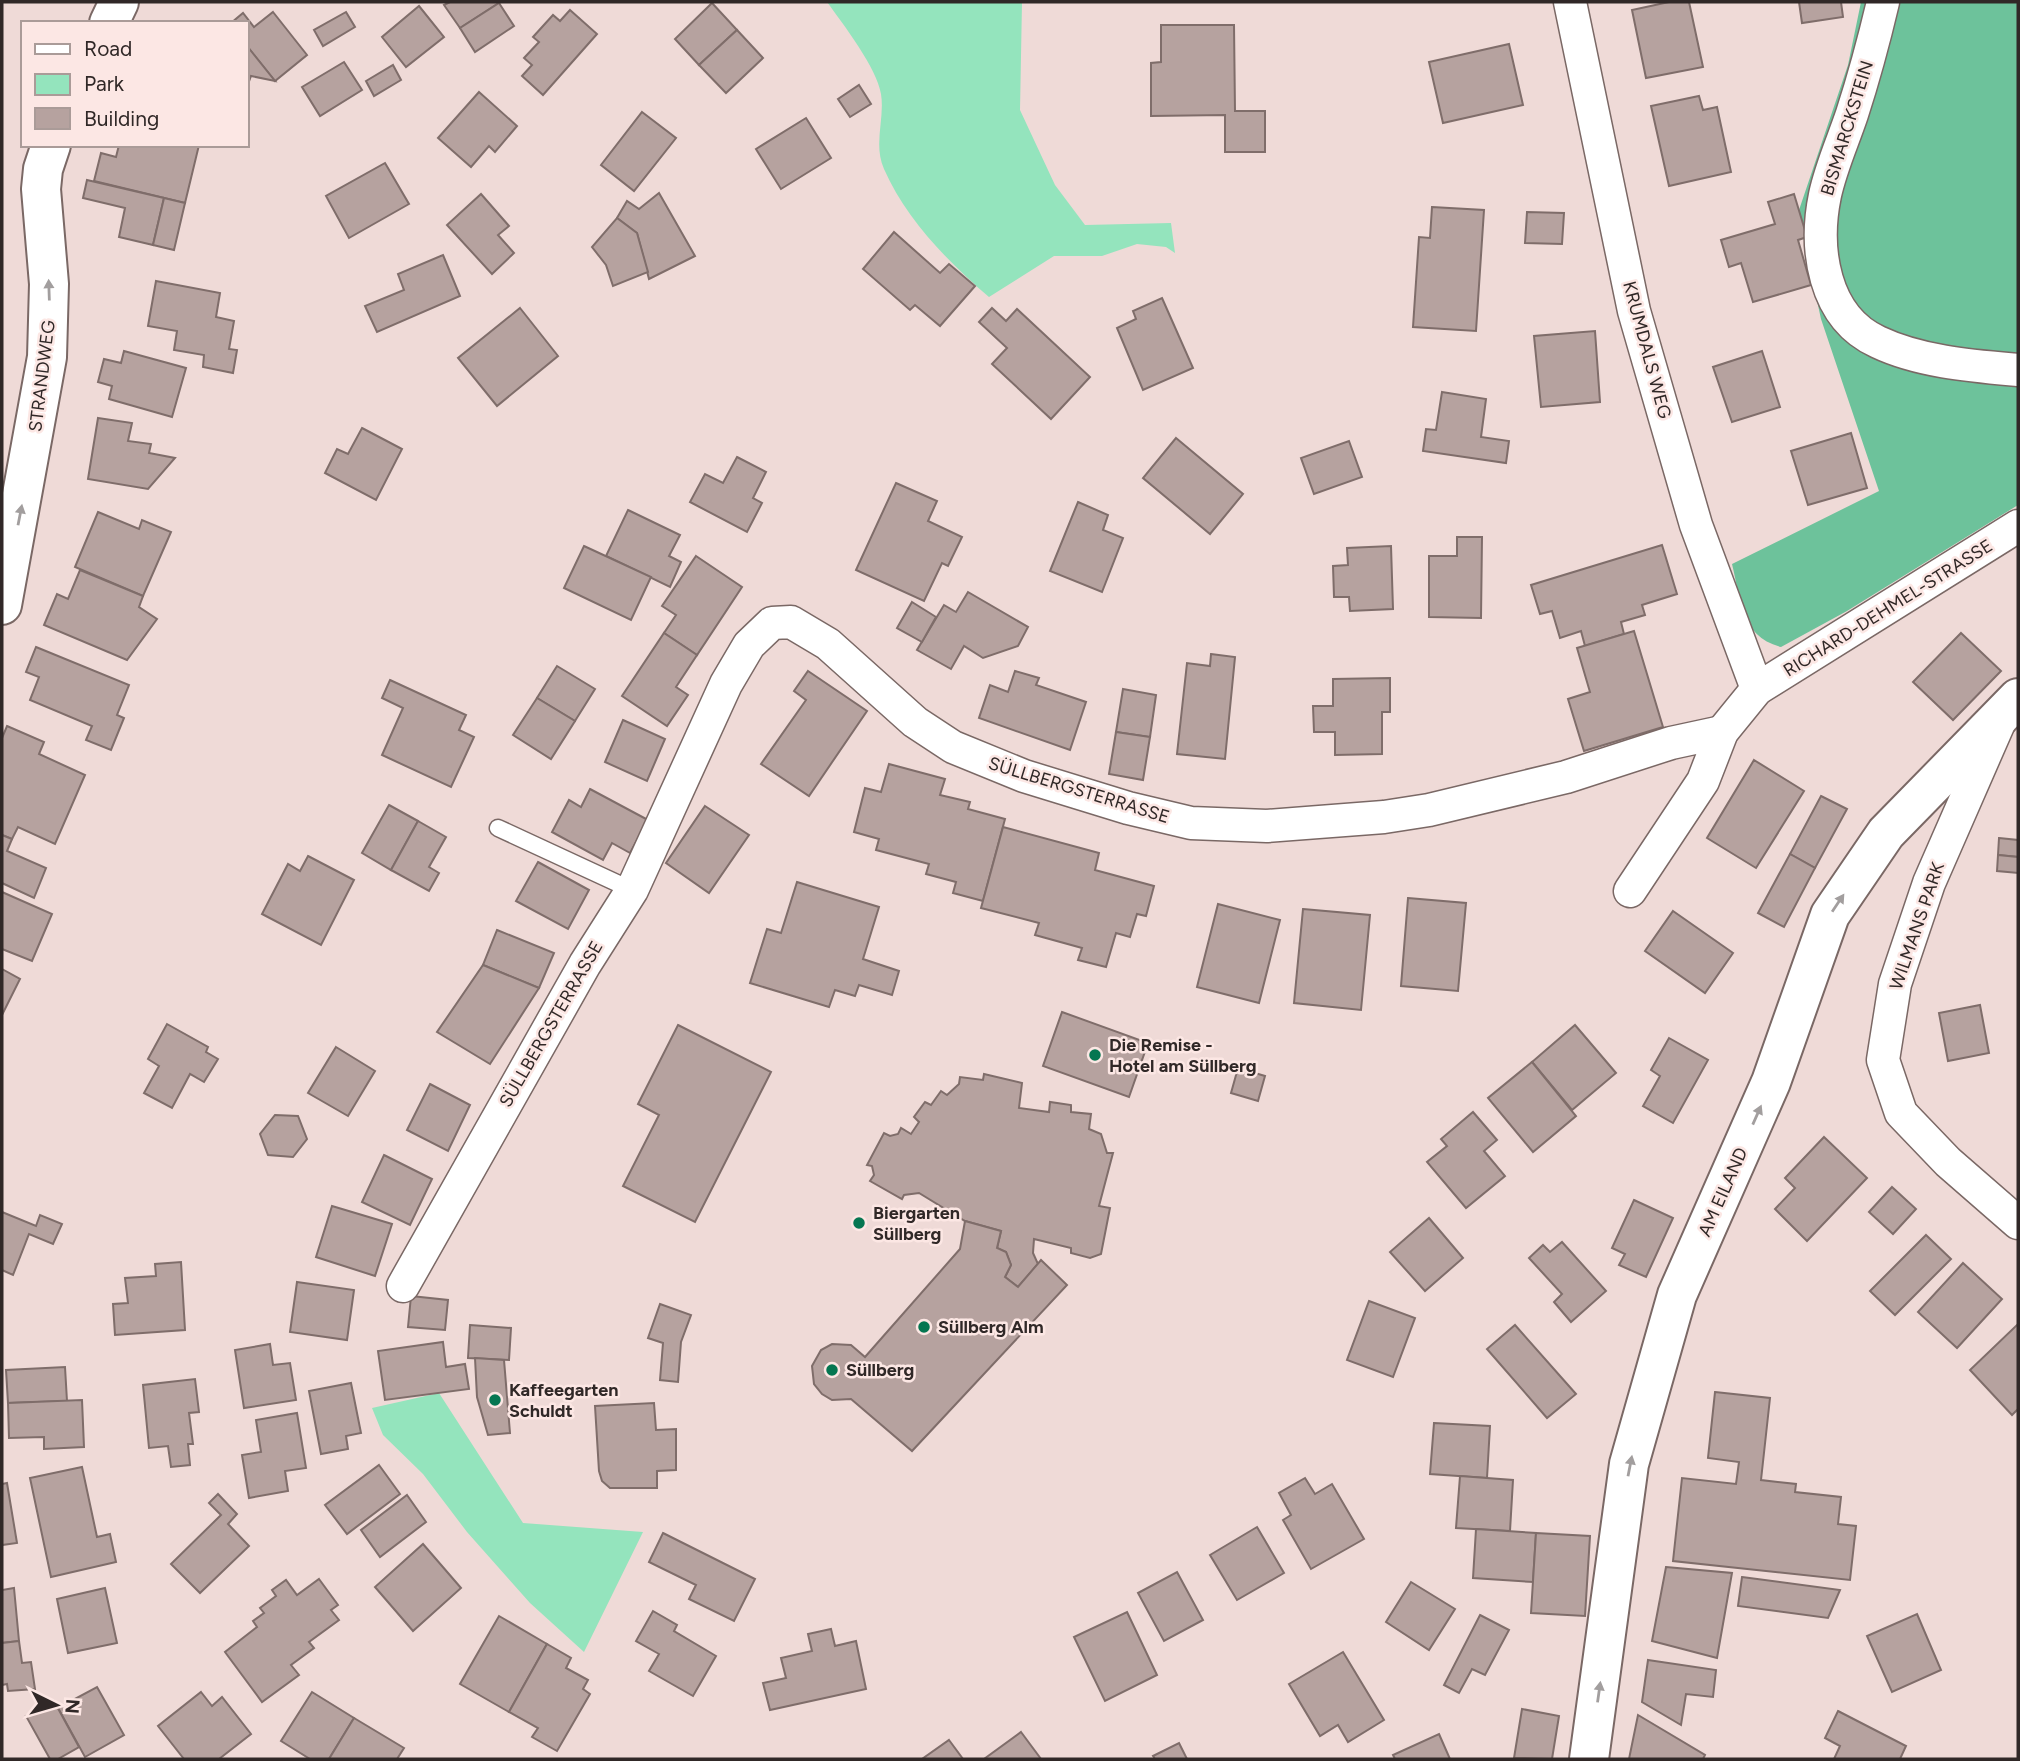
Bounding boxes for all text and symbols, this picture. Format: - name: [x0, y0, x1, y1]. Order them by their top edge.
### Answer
- legend: [21, 21, 248, 147]
- text: Road: [84, 36, 132, 61]
- street label: BISMARCKSTEIN: [1816, 58, 1878, 198]
- text: Park: [84, 71, 125, 96]
- text: Building: [84, 106, 159, 131]
- one-way arrow: [43, 278, 54, 300]
- street label: KRUMDALS WEG: [1618, 279, 1676, 421]
- street label: STRANDWEG: [24, 319, 60, 433]
- one-way arrow: [15, 504, 26, 526]
- street label: RICHARD-DEHMEL-STRASSE: [1779, 534, 1997, 682]
- street label: SÜLLBERGSTERRASSE: [986, 752, 1172, 828]
- street label: WILMANS PARK: [1885, 859, 1949, 993]
- one-way arrow: [1831, 894, 1845, 912]
- street label: SÜLLBERGSTERRASSE: [494, 937, 608, 1111]
- place label: Die Remise - Hotel am Süllberg: [1109, 1034, 1257, 1077]
- marker: Die Remise - Hotel am Süllberg: [1087, 1047, 1103, 1063]
- one-way arrow: [1751, 1105, 1763, 1125]
- street label: AM EILAND: [1694, 1144, 1752, 1240]
- place label: Biergarten Süllberg: [873, 1202, 960, 1245]
- marker: Biergarten Süllberg: [851, 1215, 867, 1231]
- place label: Süllberg Alm: [938, 1316, 1044, 1338]
- marker: Süllberg Alm: [916, 1319, 932, 1335]
- place label: Süllberg: [846, 1359, 914, 1381]
- marker: Süllberg: [824, 1362, 840, 1378]
- place label: Kaffeegarten Schuldt: [509, 1379, 618, 1422]
- marker: Kaffeegarten Schuldt: [487, 1392, 503, 1408]
- one-way arrow: [1625, 1455, 1636, 1477]
- north arrow: [21, 1670, 91, 1740]
- one-way arrow: [1594, 1681, 1605, 1703]
- text: N: [60, 1698, 85, 1715]

